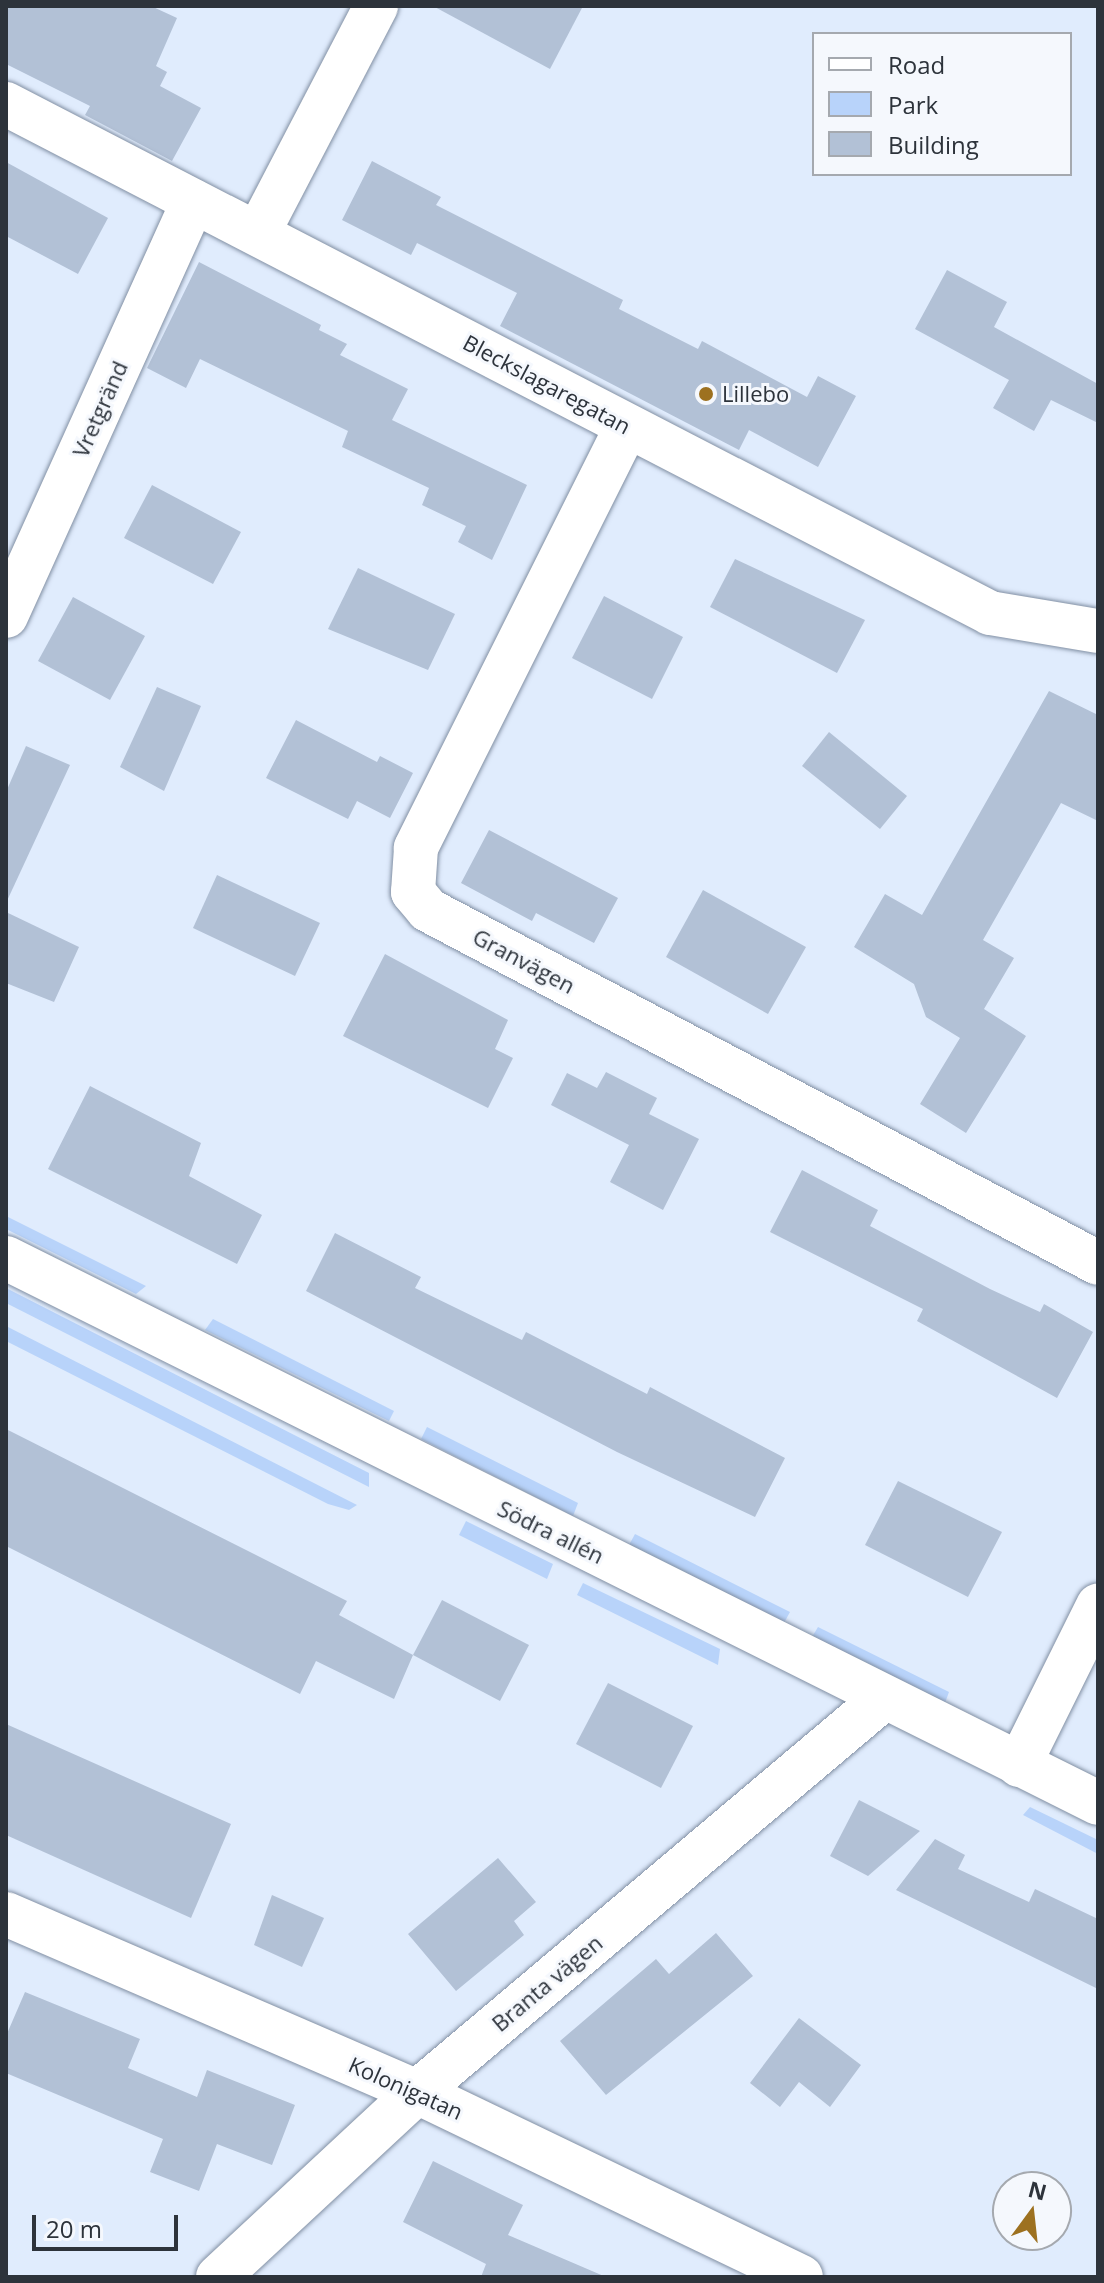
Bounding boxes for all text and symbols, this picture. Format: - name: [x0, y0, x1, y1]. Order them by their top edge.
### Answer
- legend: [812, 32, 1072, 176]
- text: Road: [888, 48, 945, 81]
- text: Park: [888, 88, 938, 121]
- text: Building: [888, 128, 979, 161]
- street label: Bleckslagaregatan: [459, 329, 635, 439]
- street label: Vretgränd: [67, 357, 133, 461]
- place label: Lillebo: [722, 381, 789, 407]
- marker: Lillebo: [697, 385, 715, 403]
- street label: Granvägen: [468, 923, 580, 999]
- street label: Södra allén: [494, 1495, 608, 1569]
- street label: Branta vägen: [487, 1929, 607, 2037]
- street label: Kolonigatan: [345, 2051, 467, 2125]
- north arrow: [992, 2171, 1072, 2251]
- text: N: [1025, 2173, 1050, 2207]
- scale bar: [36, 2199, 182, 2249]
- text: 20 m: [46, 2212, 102, 2245]

